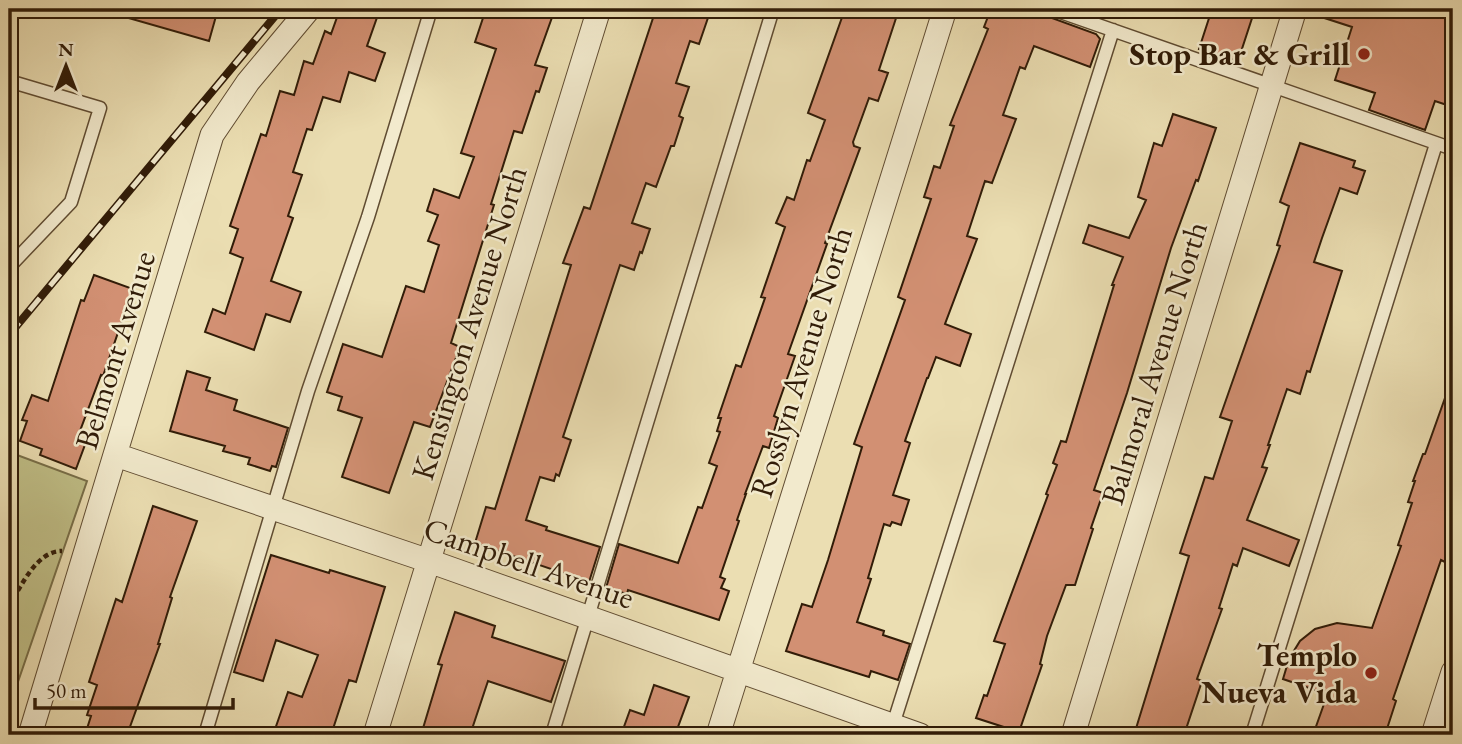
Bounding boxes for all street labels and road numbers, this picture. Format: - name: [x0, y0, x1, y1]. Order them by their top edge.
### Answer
- street label: Kensington Avenue North: [401, 161, 537, 485]
- street label: Balmoral Avenue North: [1091, 216, 1217, 510]
- street label: Rosslyn Avenue North: [740, 222, 862, 502]
- street label: Belmont Avenue: [65, 246, 165, 454]
- street label: Campbell Avenue: [418, 507, 640, 619]

